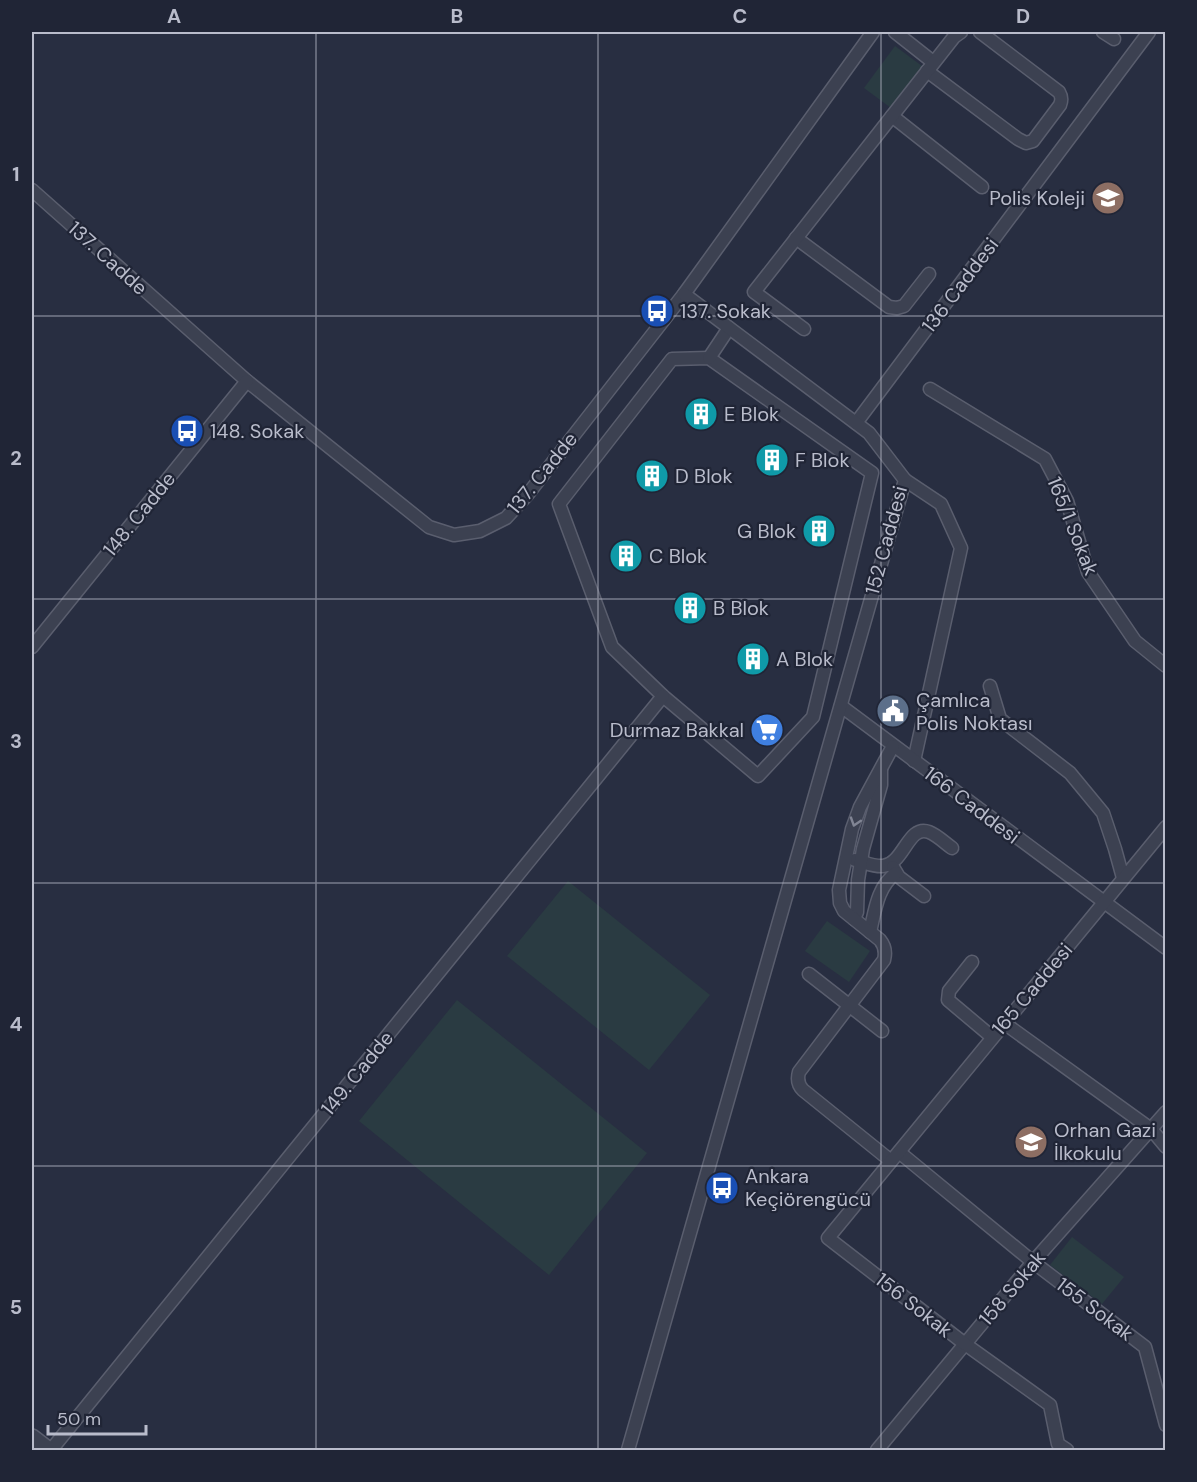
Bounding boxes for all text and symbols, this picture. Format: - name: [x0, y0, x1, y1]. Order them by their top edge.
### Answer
- text: A: [167, 3, 181, 29]
- text: B: [451, 3, 463, 29]
- text: C: [733, 3, 747, 29]
- text: D: [1016, 3, 1030, 29]
- text: 1: [12, 161, 20, 187]
- school or university icon: Polis Koleji: [1090, 180, 1126, 216]
- place label: Polis Koleji: [989, 185, 1085, 211]
- street label: 137. Cadde: [63, 216, 153, 300]
- street label: 136 Caddesi: [916, 232, 1004, 338]
- bus stop icon: 137. Sokak: [639, 293, 675, 329]
- place label: 137. Sokak: [680, 298, 771, 324]
- building icon: E Blok: [683, 396, 719, 432]
- place label: E Blok: [724, 401, 779, 427]
- bus stop icon: 148. Sokak: [169, 413, 205, 449]
- place label: 148. Sokak: [210, 418, 304, 444]
- street label: 137. Cadde: [501, 427, 583, 519]
- building icon: F Blok: [754, 442, 790, 478]
- text: 2: [10, 445, 22, 471]
- place label: F Blok: [795, 447, 849, 473]
- building icon: D Blok: [634, 458, 670, 494]
- place label: D Blok: [675, 463, 733, 489]
- street label: 148. Cadde: [97, 466, 181, 562]
- street label: 165/1 Sokak: [1041, 473, 1105, 579]
- street label: 152 Caddesi: [859, 483, 913, 597]
- building icon: G Blok: [801, 513, 837, 549]
- place label: G Blok: [737, 518, 796, 544]
- building icon: C Blok: [608, 538, 644, 574]
- place label: C Blok: [649, 543, 707, 569]
- building icon: B Blok: [672, 590, 708, 626]
- place label: B Blok: [713, 595, 769, 621]
- building icon: A Blok: [735, 641, 771, 677]
- place label: A Blok: [776, 646, 833, 672]
- place label: Çamlıca Polis Noktası: [916, 687, 1032, 736]
- public building icon: Çamlıca Polis Noktası: [875, 693, 911, 729]
- supermarket icon: Durmaz Bakkal: [749, 712, 785, 748]
- place label: Durmaz Bakkal: [610, 717, 744, 743]
- text: 3: [10, 728, 22, 754]
- street label: 166 Caddesi: [919, 761, 1025, 849]
- one-way arrow: [850, 816, 862, 827]
- street label: 165 Caddesi: [986, 938, 1078, 1040]
- text: 4: [10, 1011, 23, 1037]
- street label: 149. Cadde: [315, 1025, 399, 1121]
- place label: Orhan Gazi İlkokulu: [1054, 1117, 1156, 1166]
- school or university icon: Orhan Gazi İlkokulu: [1013, 1124, 1049, 1160]
- place label: Ankara Keçiörengücü: [745, 1163, 871, 1212]
- bus stop icon: Ankara Keçiörengücü: [704, 1170, 740, 1206]
- street label: 158 Sokak: [973, 1245, 1051, 1331]
- street label: 156 Sokak: [870, 1267, 958, 1343]
- street label: 155 Sokak: [1051, 1271, 1139, 1347]
- text: 5: [10, 1294, 22, 1320]
- scale bar: [48, 1398, 146, 1436]
- text: 50 m: [57, 1407, 101, 1431]

